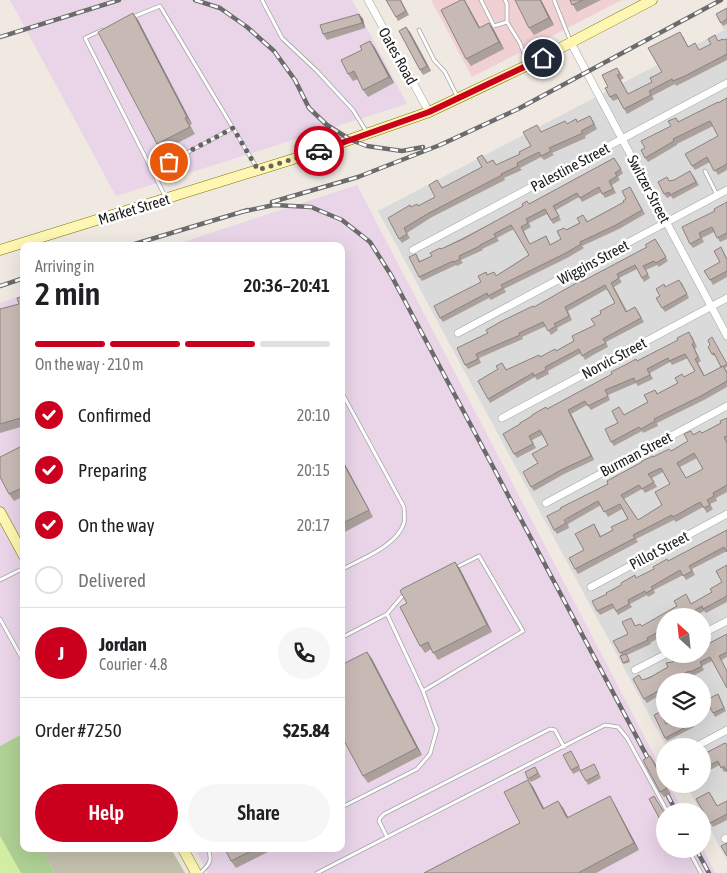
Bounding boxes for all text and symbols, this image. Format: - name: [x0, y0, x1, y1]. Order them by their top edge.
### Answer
- street label: Oates Road: [375, 24, 421, 88]
- pin: [522, 37, 564, 79]
- icon: home: [529, 44, 557, 72]
- courier: [294, 126, 344, 176]
- icon: car: [305, 137, 333, 165]
- street label: Palestine Street: [528, 139, 612, 195]
- pin: [148, 141, 190, 183]
- icon: bag: [155, 148, 183, 176]
- street label: Switzer Street: [624, 152, 674, 226]
- street label: Market Street: [96, 190, 172, 228]
- street label: Wiggins Street: [555, 236, 631, 288]
- text: Arriving in: [35, 257, 95, 275]
- text: 20:36–20:41: [243, 274, 330, 296]
- text: 2 min: [35, 275, 100, 312]
- street label: Norvic Street: [579, 334, 649, 382]
- text: On the way · 210 m: [35, 355, 144, 373]
- icon: check: [35, 401, 63, 429]
- text: Confirmed: [78, 404, 151, 426]
- text: 20:10: [297, 406, 330, 424]
- street label: Burman Street: [597, 428, 675, 480]
- icon: check: [35, 456, 63, 484]
- text: Preparing: [78, 459, 147, 481]
- text: 20:15: [297, 461, 330, 479]
- icon: check: [35, 511, 63, 539]
- text: On the way: [78, 514, 155, 536]
- text: 20:17: [297, 516, 330, 534]
- street label: Pillot Street: [626, 527, 692, 573]
- text: Delivered: [78, 569, 146, 591]
- north arrow: [656, 608, 711, 662]
- map controls: [656, 608, 711, 858]
- button: phone: [278, 627, 330, 679]
- text: Jordan: [99, 633, 147, 655]
- text: J: [58, 642, 64, 664]
- text: Courier · 4.8: [99, 655, 168, 673]
- button: layers: [656, 673, 711, 728]
- text: Order #7250: [35, 719, 122, 741]
- text: $25.84: [283, 719, 330, 741]
- button: +: [656, 738, 711, 793]
- button: Help: [35, 784, 178, 842]
- button: Share: [188, 784, 330, 842]
- button: −: [656, 803, 711, 858]

